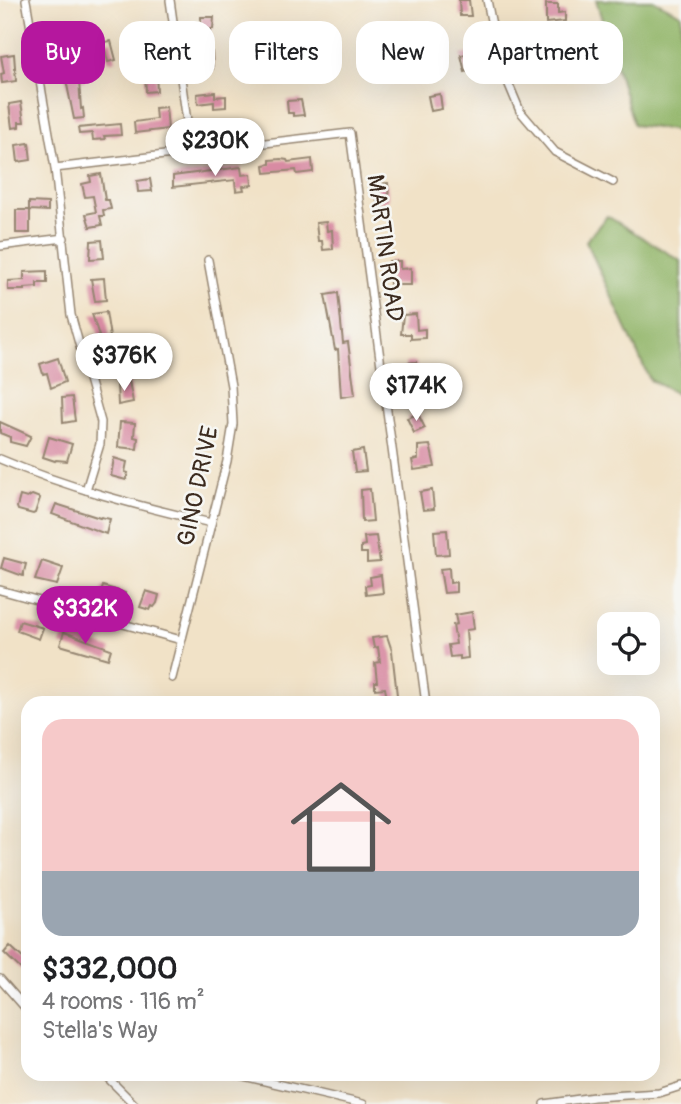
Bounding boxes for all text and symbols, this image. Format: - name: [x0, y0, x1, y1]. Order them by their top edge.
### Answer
- chip: Buy: [21, 21, 105, 84]
- chip: Rent: [119, 21, 215, 84]
- chip: Filters: [229, 21, 342, 84]
- chip: New: [356, 21, 449, 84]
- chip: Apartment: [463, 21, 623, 84]
- pin: $230K: [166, 118, 264, 178]
- text: $230K: [181, 126, 249, 155]
- street label: MARTIN ROAD: [360, 173, 410, 323]
- pin: $376K: [75, 334, 173, 393]
- text: $376K: [92, 341, 156, 370]
- pin: $174K: [367, 364, 465, 423]
- text: $174K: [386, 371, 446, 400]
- street label: GINO DRIVE: [171, 423, 225, 549]
- pin: $332K: [36, 586, 134, 646]
- text: $332K: [53, 594, 117, 623]
- map controls: [597, 612, 660, 675]
- button: locate: [597, 612, 660, 675]
- icon: home: [278, 764, 404, 890]
- text: $332,000: [42, 950, 178, 987]
- text: 4 rooms · 116 m²: [42, 987, 205, 1016]
- text: Stella's Way: [42, 1016, 158, 1045]

